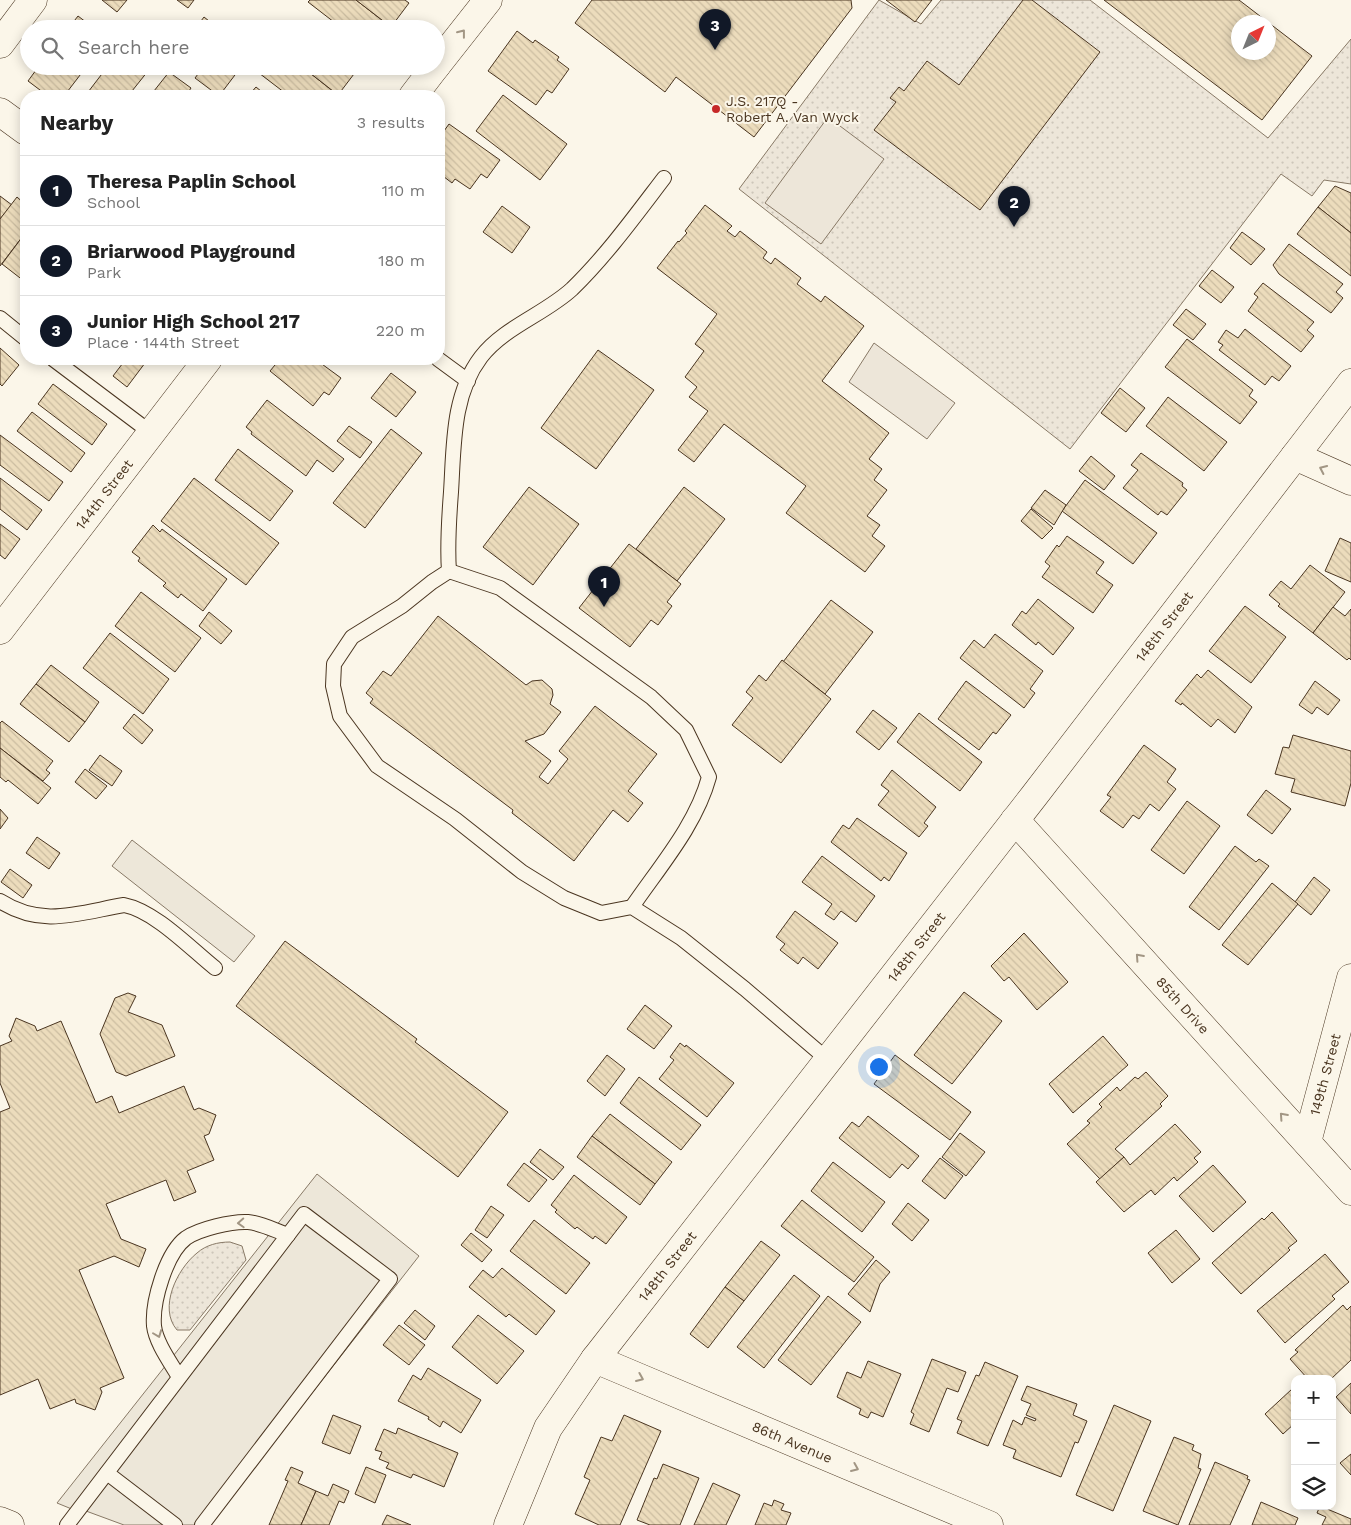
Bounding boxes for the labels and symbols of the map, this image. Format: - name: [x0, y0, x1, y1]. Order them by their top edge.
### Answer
- pin: 3: [699, 9, 731, 50]
- north arrow: [1231, 15, 1276, 60]
- one-way arrow: [456, 29, 465, 39]
- place label: J.S. 217Q - Robert A. Van Wyck: [726, 93, 859, 125]
- marker: J.S. 217Q - Robert A. Van Wyck: [710, 103, 722, 115]
- pin: 2: [998, 186, 1030, 227]
- street label: 144th Street: [72, 456, 136, 533]
- one-way arrow: [1319, 464, 1328, 475]
- pin: 1: [588, 566, 620, 607]
- street label: 148th Street: [1132, 588, 1196, 665]
- street label: 148th Street: [884, 909, 949, 985]
- one-way arrow: [1136, 953, 1145, 962]
- street label: 85th Drive: [1153, 974, 1213, 1037]
- street label: 149th Street: [1307, 1032, 1344, 1117]
- your location: [866, 1054, 892, 1080]
- one-way arrow: [1280, 1113, 1289, 1122]
- one-way arrow: [237, 1218, 245, 1229]
- street label: 148th Street: [635, 1228, 700, 1304]
- one-way arrow: [151, 1329, 162, 1338]
- one-way arrow: [635, 1372, 644, 1382]
- street label: 86th Avenue: [750, 1418, 835, 1466]
- one-way arrow: [850, 1463, 858, 1473]

